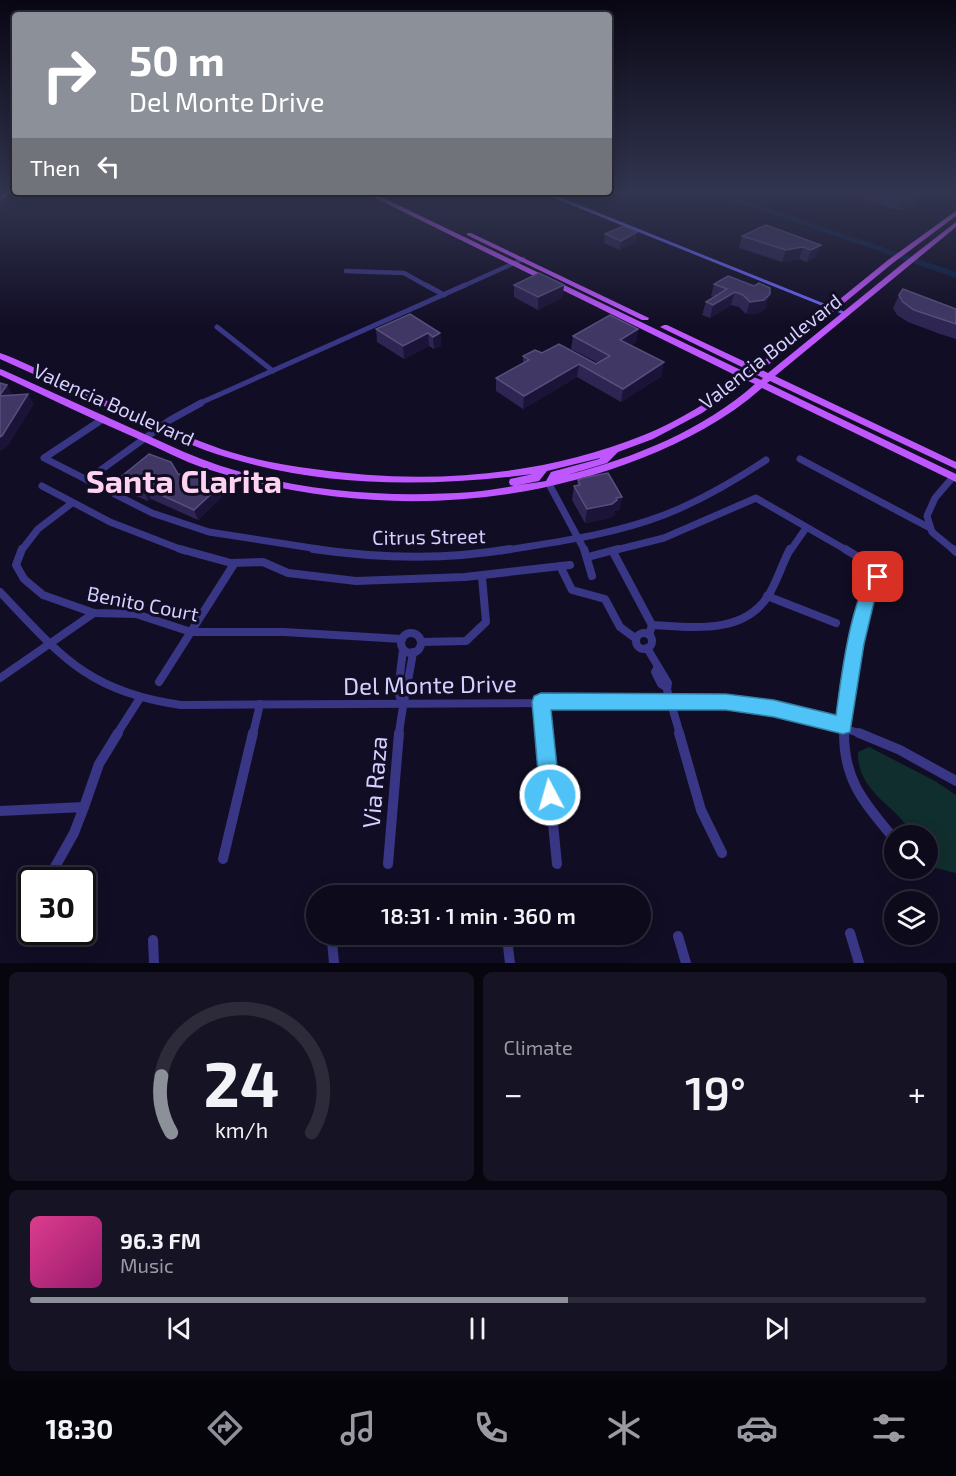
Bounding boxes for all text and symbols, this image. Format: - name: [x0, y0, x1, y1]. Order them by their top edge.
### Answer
- text: 50 m: [129, 34, 225, 84]
- icon: right: [30, 36, 108, 114]
- text: Del Monte Drive: [129, 85, 324, 117]
- icon: left: [92, 150, 125, 183]
- text: Then: [30, 154, 80, 180]
- street label: Valencia Boulevard: [694, 288, 846, 414]
- street label: Valencia Boulevard: [30, 358, 198, 450]
- district label: Santa Clarita: [86, 461, 282, 499]
- street label: Citrus Street: [372, 523, 486, 549]
- pin: [852, 551, 903, 602]
- icon: arrive: [861, 560, 894, 593]
- street label: Benito Court: [85, 580, 201, 626]
- street label: Del Monte Drive: [343, 668, 517, 700]
- street label: Via Raza: [356, 735, 392, 829]
- position arrow: [518, 763, 582, 827]
- map controls: [884, 825, 938, 945]
- button: search: [884, 825, 938, 879]
- speed limit sign: 30: [18, 867, 96, 945]
- button: layers: [884, 891, 938, 945]
- text: 18:31 · 1 min · 360 m: [381, 902, 576, 928]
- text: Climate: [504, 1035, 573, 1059]
- text: 24: [203, 1045, 279, 1120]
- text: 19°: [685, 1065, 746, 1119]
- text: −: [504, 1073, 523, 1113]
- text: +: [908, 1073, 926, 1113]
- text: km/h: [215, 1118, 268, 1143]
- text: 96.3 FM: [120, 1227, 201, 1253]
- text: Music: [120, 1253, 174, 1277]
- icon: previous: [163, 1312, 196, 1345]
- icon: pause: [461, 1312, 494, 1345]
- icon: next: [760, 1312, 793, 1345]
- icon: directions: [204, 1407, 246, 1449]
- icon: music: [337, 1407, 379, 1449]
- icon: phone: [470, 1407, 512, 1449]
- icon: climate: [603, 1407, 645, 1449]
- icon: car: [736, 1407, 778, 1449]
- icon: filters: [868, 1407, 910, 1449]
- text: 18:30: [45, 1412, 113, 1444]

